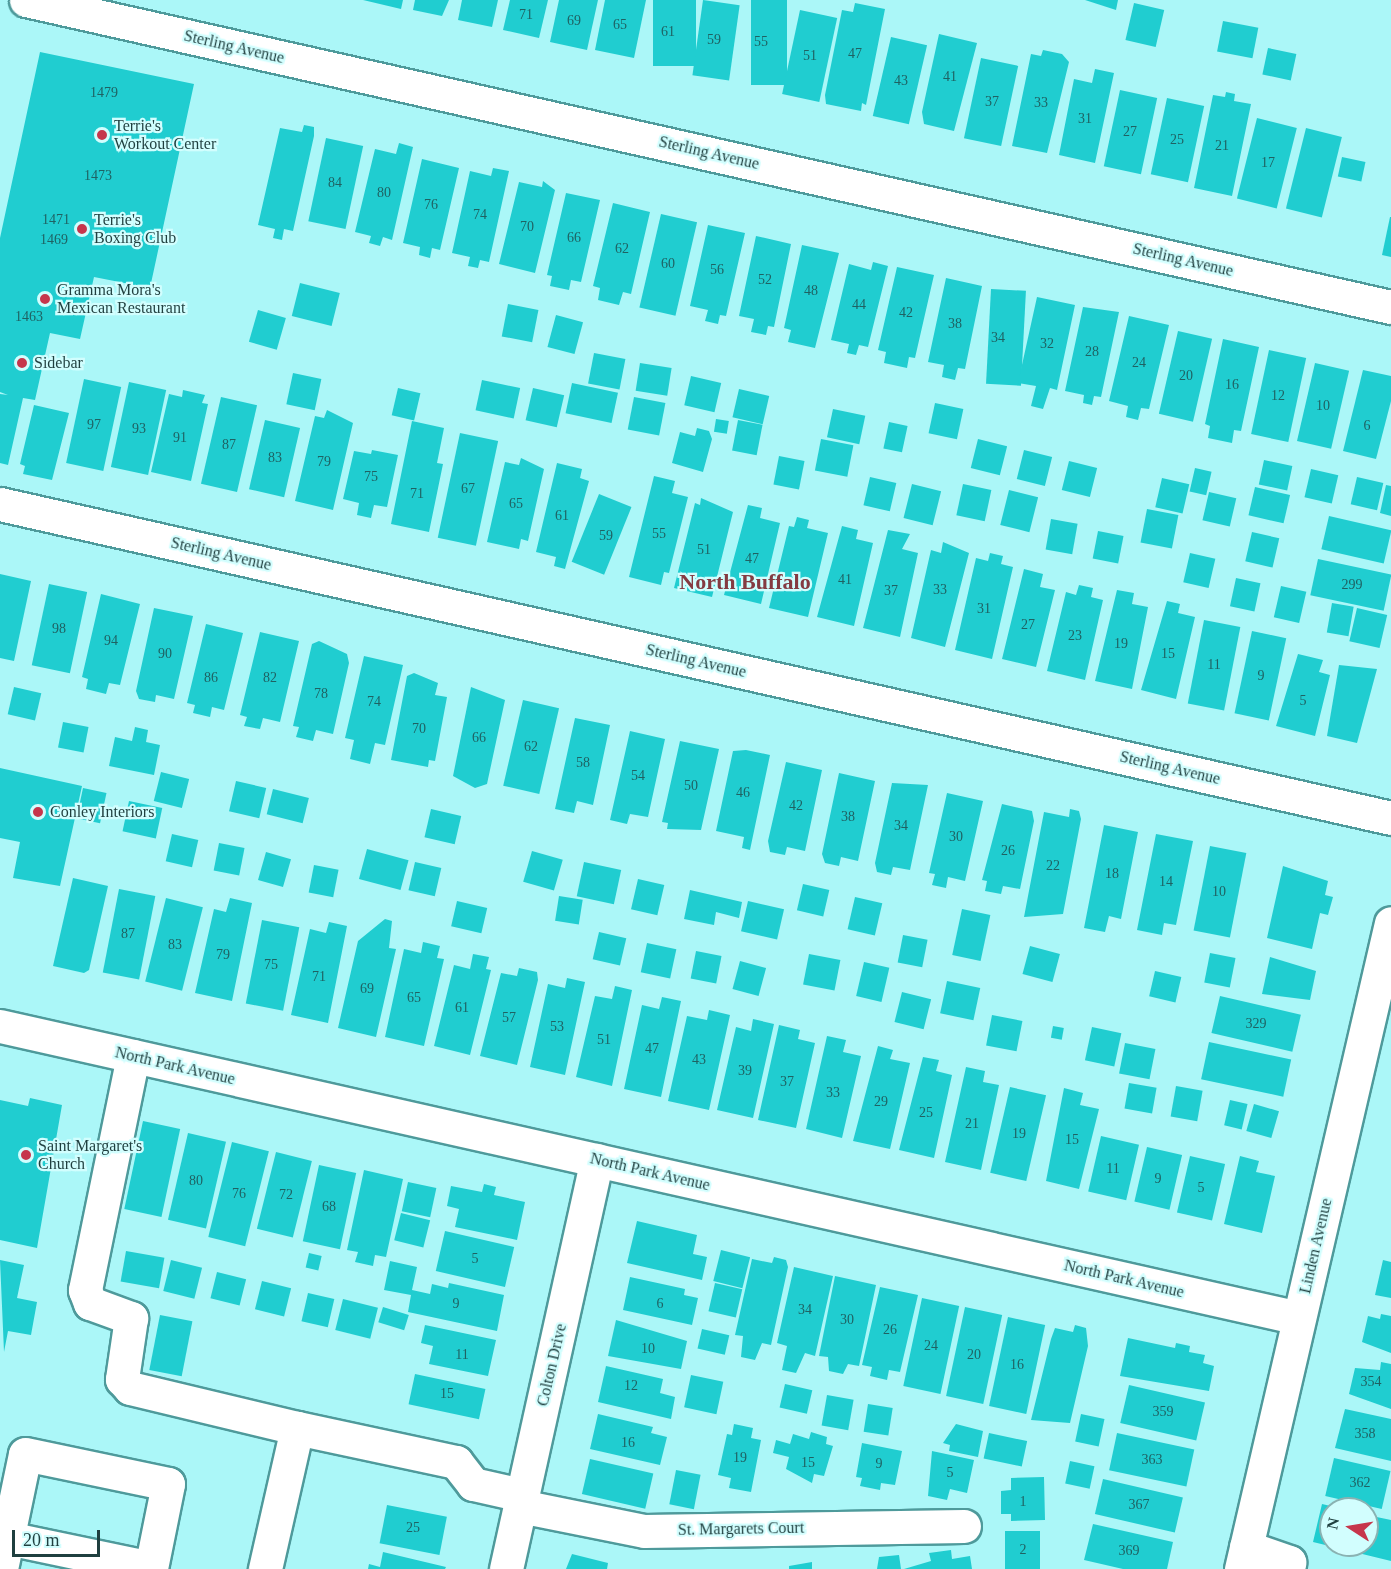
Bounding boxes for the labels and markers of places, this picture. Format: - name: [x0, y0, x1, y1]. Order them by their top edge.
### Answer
- place label: Terrie's Workout Center: [114, 116, 216, 154]
- marker: Terrie's Workout Center: [95, 128, 109, 142]
- place label: Terrie's Boxing Club: [94, 210, 176, 248]
- marker: Terrie's Boxing Club: [75, 222, 89, 236]
- place label: Gramma Mora's Mexican Restaurant: [57, 280, 185, 318]
- marker: Gramma Mora's Mexican Restaurant: [38, 292, 52, 306]
- place label: Sidebar: [34, 353, 83, 373]
- marker: Sidebar: [15, 356, 29, 370]
- place label: Conley Interiors: [50, 802, 154, 822]
- marker: Conley Interiors: [31, 805, 45, 819]
- place label: Saint Margaret's Church: [38, 1136, 142, 1174]
- marker: Saint Margaret's Church: [19, 1148, 33, 1162]

